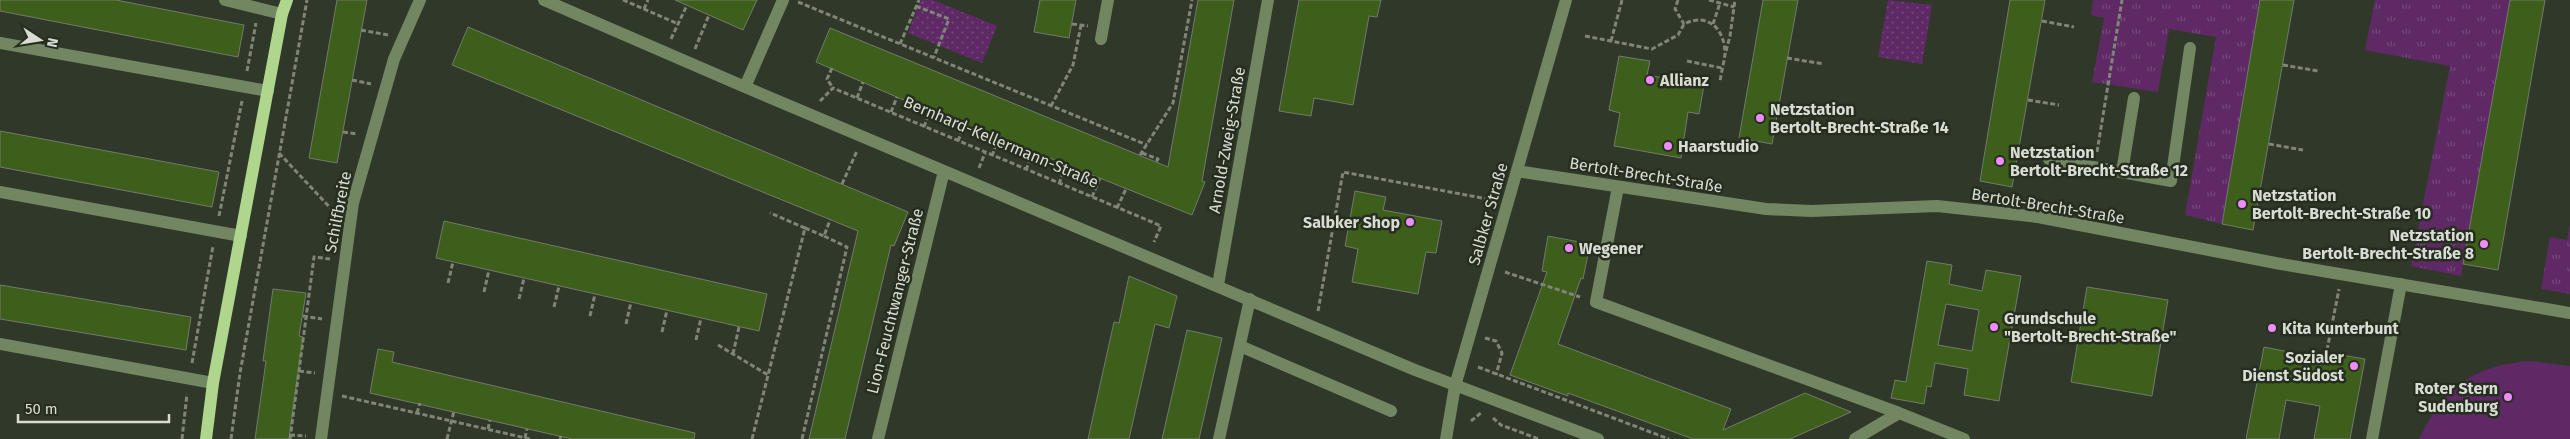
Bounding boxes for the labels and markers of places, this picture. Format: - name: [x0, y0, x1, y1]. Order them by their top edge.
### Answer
- place label: Allianz: [1659, 71, 1709, 90]
- marker: Allianz: [1644, 74, 1656, 86]
- place label: Netzstation Bertolt-Brecht-Straße 14: [1770, 100, 1949, 137]
- marker: Netzstation Bertolt-Brecht-Straße 14: [1754, 112, 1766, 124]
- place label: Haarstudio: [1678, 137, 1759, 156]
- marker: Haarstudio: [1662, 140, 1674, 152]
- place label: Netzstation Bertolt-Brecht-Straße 12: [2010, 143, 2188, 180]
- marker: Netzstation Bertolt-Brecht-Straße 12: [1994, 155, 2006, 167]
- place label: Netzstation Bertolt-Brecht-Straße 10: [2252, 186, 2431, 223]
- marker: Netzstation Bertolt-Brecht-Straße 10: [2236, 198, 2248, 210]
- place label: Salbker Shop: [1303, 213, 1400, 232]
- marker: Salbker Shop: [1404, 216, 1416, 228]
- place label: Netzstation Bertolt-Brecht-Straße 8: [2302, 226, 2474, 263]
- marker: Netzstation Bertolt-Brecht-Straße 8: [2478, 238, 2490, 250]
- place label: Wegener: [1579, 239, 1644, 258]
- marker: Wegener: [1563, 242, 1575, 254]
- place label: Grundschule "Bertolt-Brecht-Straße": [2004, 309, 2177, 346]
- place label: Kita Kunterbunt: [2282, 319, 2400, 338]
- marker: Grundschule "Bertolt-Brecht-Straße": [1988, 321, 2000, 333]
- marker: Kita Kunterbunt: [2266, 322, 2278, 334]
- place label: Sozialer Dienst Südost: [2242, 348, 2345, 385]
- marker: Sozialer Dienst Südost: [2348, 360, 2360, 372]
- place label: Roter Stern Sudenburg: [2415, 379, 2498, 416]
- marker: Roter Stern Sudenburg: [2502, 391, 2514, 403]

